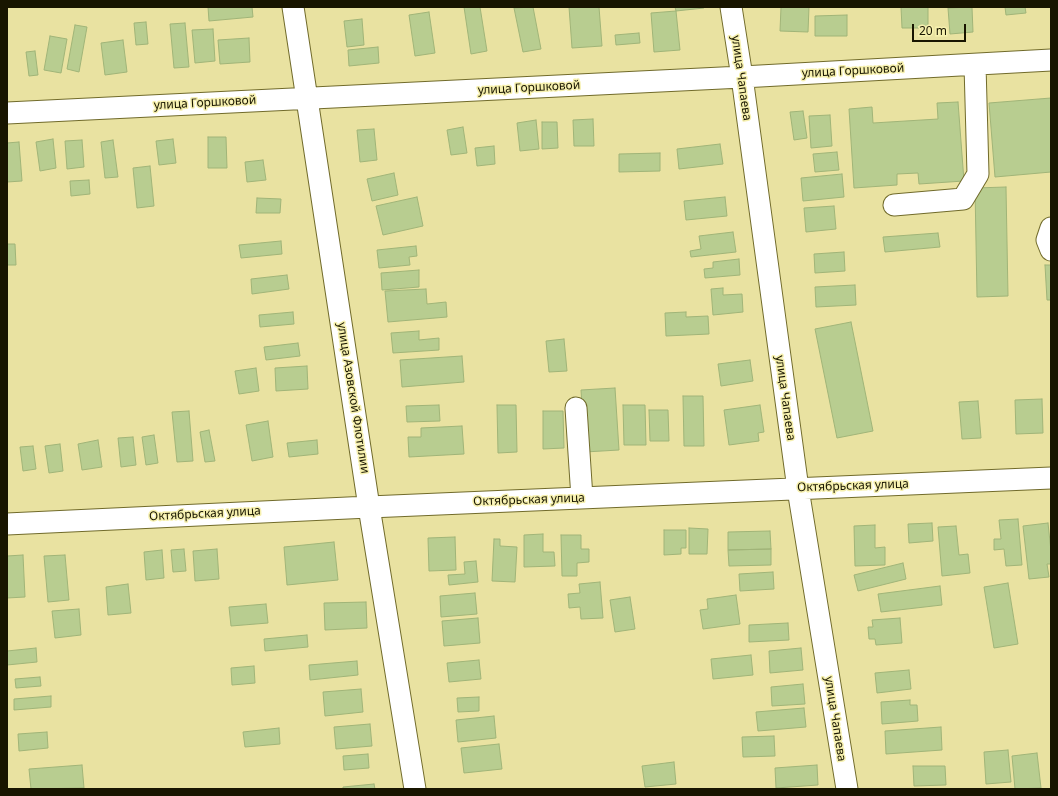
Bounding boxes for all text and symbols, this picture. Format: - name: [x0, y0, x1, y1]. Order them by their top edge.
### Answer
- scale bar: [914, 16, 968, 42]
- text: 20 m: [919, 22, 947, 39]
- street label: улица Чапаева: [728, 34, 754, 122]
- street label: улица Горшковой: [801, 61, 905, 81]
- street label: улица Горшковой: [477, 78, 581, 98]
- street label: улица Горшковой: [153, 93, 257, 113]
- street label: улица Азовской Флотилии: [334, 321, 372, 475]
- street label: улица Чапаева: [772, 354, 798, 442]
- street label: Октябрьская улица: [797, 477, 909, 495]
- street label: Октябрьская улица: [473, 491, 585, 509]
- street label: Октябрьская улица: [149, 504, 261, 524]
- street label: улица Чапаева: [821, 675, 849, 763]

